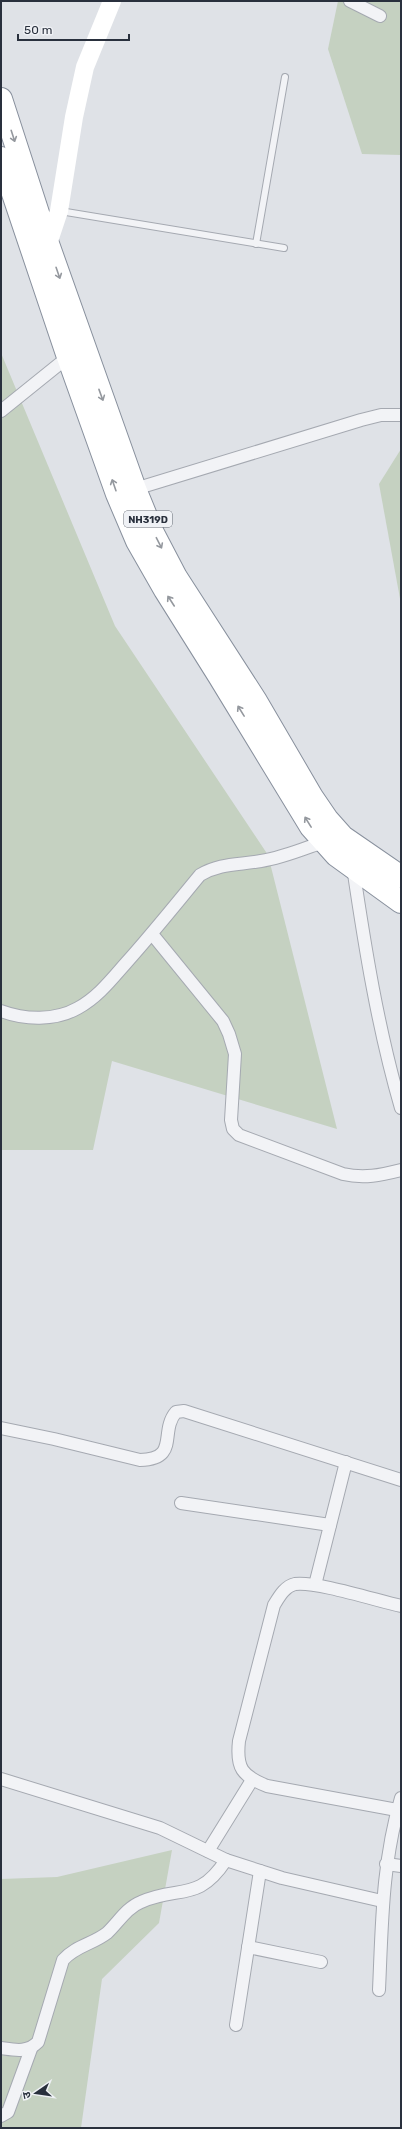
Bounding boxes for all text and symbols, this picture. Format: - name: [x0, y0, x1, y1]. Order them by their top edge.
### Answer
- scale bar: [18, 16, 129, 42]
- text: 50 m: [24, 23, 52, 37]
- one-way arrow: [10, 129, 17, 142]
- one-way arrow: [55, 266, 62, 279]
- one-way arrow: [98, 389, 106, 401]
- one-way arrow: [110, 478, 117, 491]
- road number: NH319D: [124, 511, 172, 527]
- one-way arrow: [155, 536, 163, 548]
- one-way arrow: [167, 595, 175, 607]
- one-way arrow: [237, 706, 245, 717]
- one-way arrow: [304, 816, 312, 828]
- north arrow: [16, 2073, 56, 2113]
- text: उ: [20, 2090, 34, 2100]

